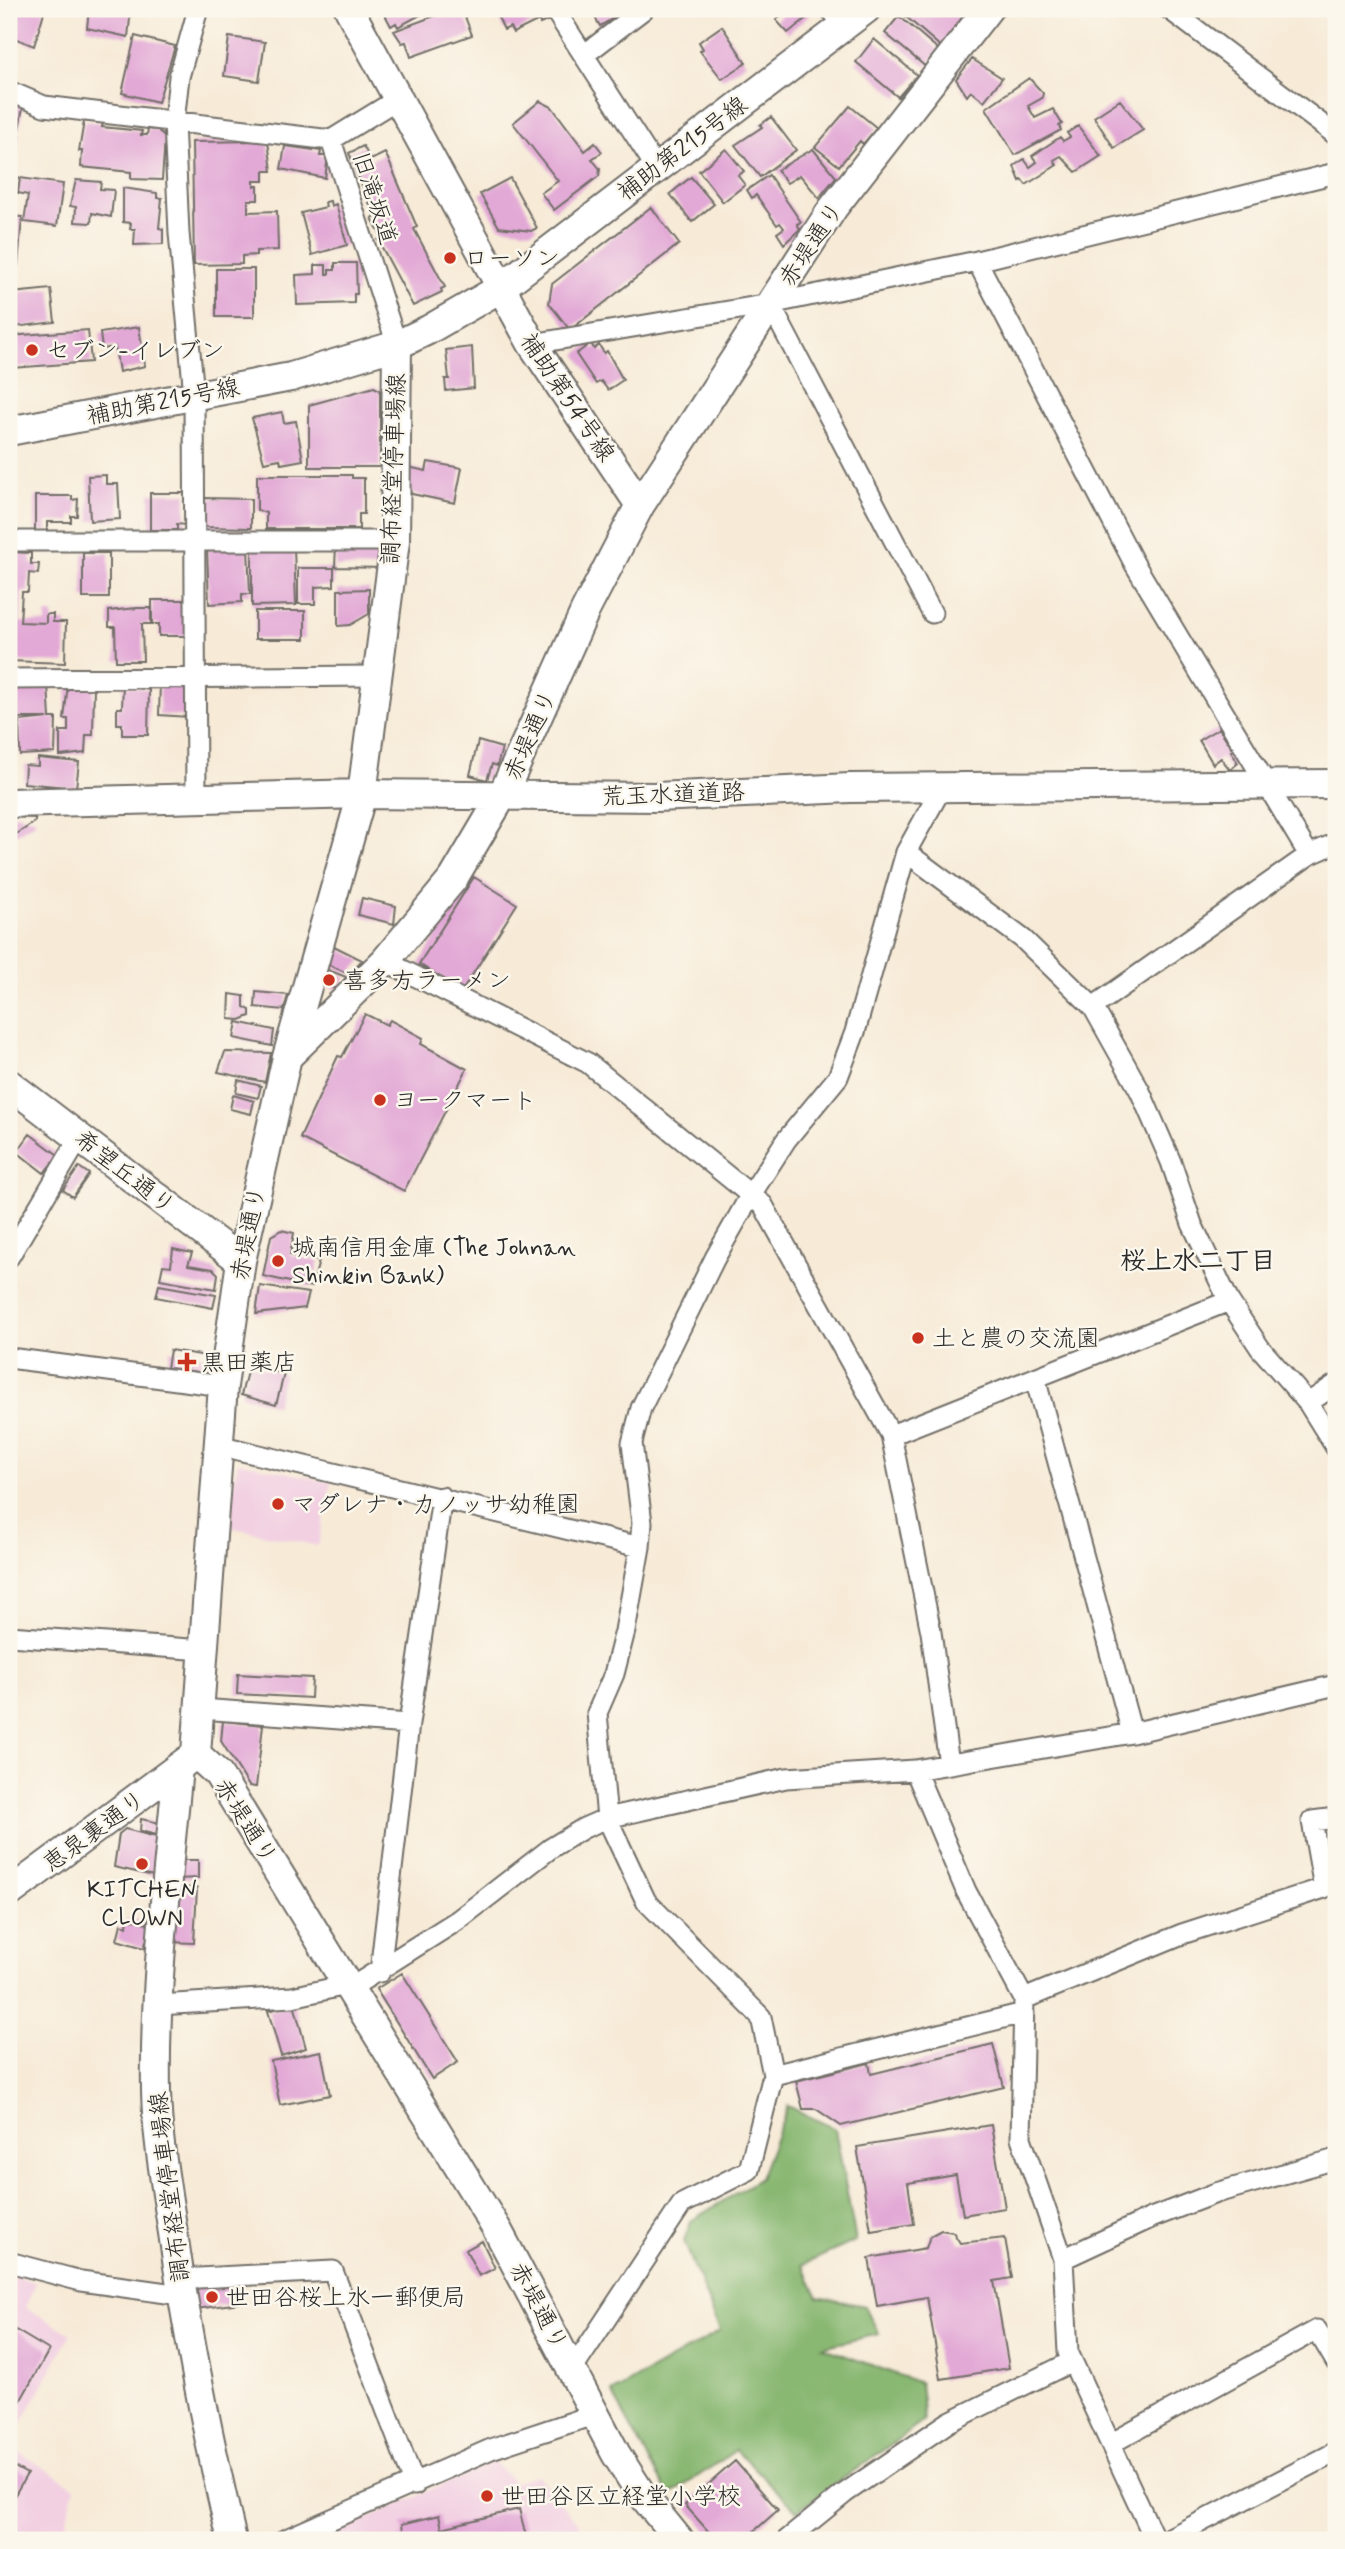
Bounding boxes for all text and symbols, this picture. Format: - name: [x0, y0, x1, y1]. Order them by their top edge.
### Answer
- street label: 補助第215号線: [612, 90, 754, 208]
- street label: 旧滝坂道: [344, 148, 403, 249]
- street label: 赤堤通り: [773, 196, 852, 293]
- place label: ローソン: [464, 244, 560, 275]
- marker: ローソン: [442, 250, 458, 266]
- street label: 補助第54号線: [512, 327, 621, 468]
- place label: セブン-イレブン: [46, 336, 225, 367]
- marker: セブン-イレブン: [24, 342, 40, 358]
- street label: 補助第215号線: [84, 372, 243, 433]
- street label: 調布経堂停車場線: [376, 373, 413, 566]
- street label: 赤堤通り: [498, 685, 565, 786]
- street label: 荒玉水道道路: [601, 777, 746, 814]
- place label: 喜多方ラーメン: [343, 966, 511, 997]
- marker: 喜多方ラーメン: [321, 972, 337, 988]
- place label: ヨークマート: [394, 1086, 537, 1117]
- marker: ヨークマート: [372, 1092, 388, 1108]
- street label: 希望丘通り: [67, 1124, 181, 1222]
- street label: 赤堤通り: [225, 1183, 274, 1283]
- place label: 城南信用金庫 (The Johnan Shinkin Bank): [292, 1233, 576, 1292]
- district label: 桜上水二丁目: [1120, 1245, 1276, 1279]
- marker: 城南信用金庫 (The Johnan Shinkin Bank): [270, 1253, 286, 1269]
- place label: 土と農の交流園: [932, 1324, 1100, 1355]
- marker: 土と農の交流園: [910, 1330, 926, 1346]
- place label: 黒田薬店: [201, 1348, 297, 1379]
- marker: 黒田薬店: [179, 1354, 195, 1370]
- place label: マダレナ・カノッサ幼稚園: [292, 1490, 580, 1521]
- marker: マダレナ・カノッサ幼稚園: [270, 1496, 286, 1512]
- street label: 赤堤通り: [206, 1773, 283, 1871]
- street label: 恵泉裏通り: [37, 1784, 153, 1880]
- marker: KITCHEN CLOWN: [134, 1856, 150, 1872]
- place label: KITCHEN CLOWN: [87, 1875, 197, 1934]
- street label: 調布経堂停車場線: [143, 2090, 198, 2284]
- street label: 赤堤通り: [501, 2257, 574, 2356]
- place label: 世田谷桜上水一郵便局: [226, 2283, 466, 2314]
- marker: 世田谷桜上水一郵便局: [204, 2289, 220, 2305]
- place label: 世田谷区立経堂小学校: [501, 2482, 741, 2513]
- marker: 世田谷区立経堂小学校: [479, 2488, 495, 2504]

